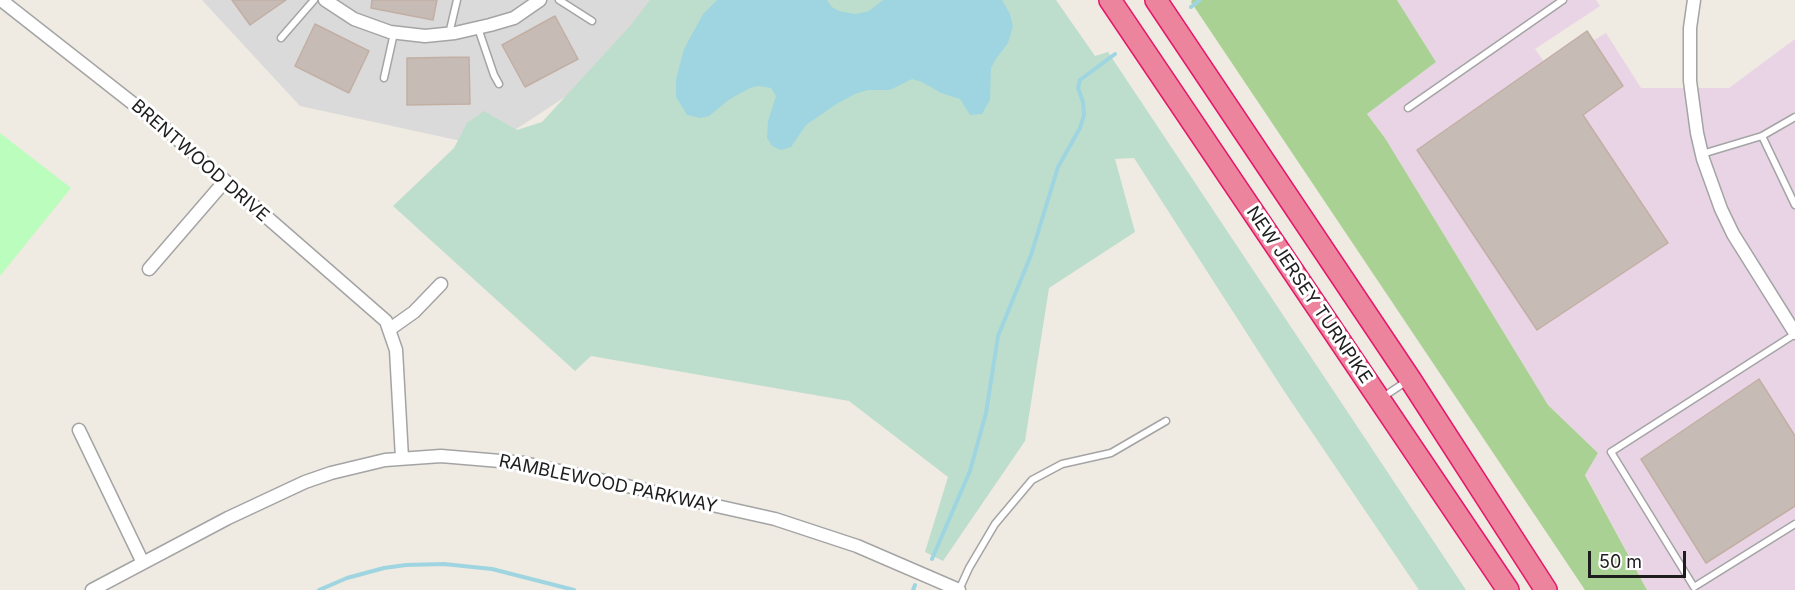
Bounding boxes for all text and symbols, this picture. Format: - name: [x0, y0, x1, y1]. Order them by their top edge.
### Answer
- street label: BRENTWOOD DRIVE: [127, 95, 273, 227]
- street label: NEW JERSEY TURNPIKE: [1242, 202, 1376, 388]
- street label: RAMBLEWOOD PARKWAY: [497, 450, 719, 518]
- scale bar: [1591, 539, 1688, 577]
- text: 50 m: [1599, 551, 1642, 572]

